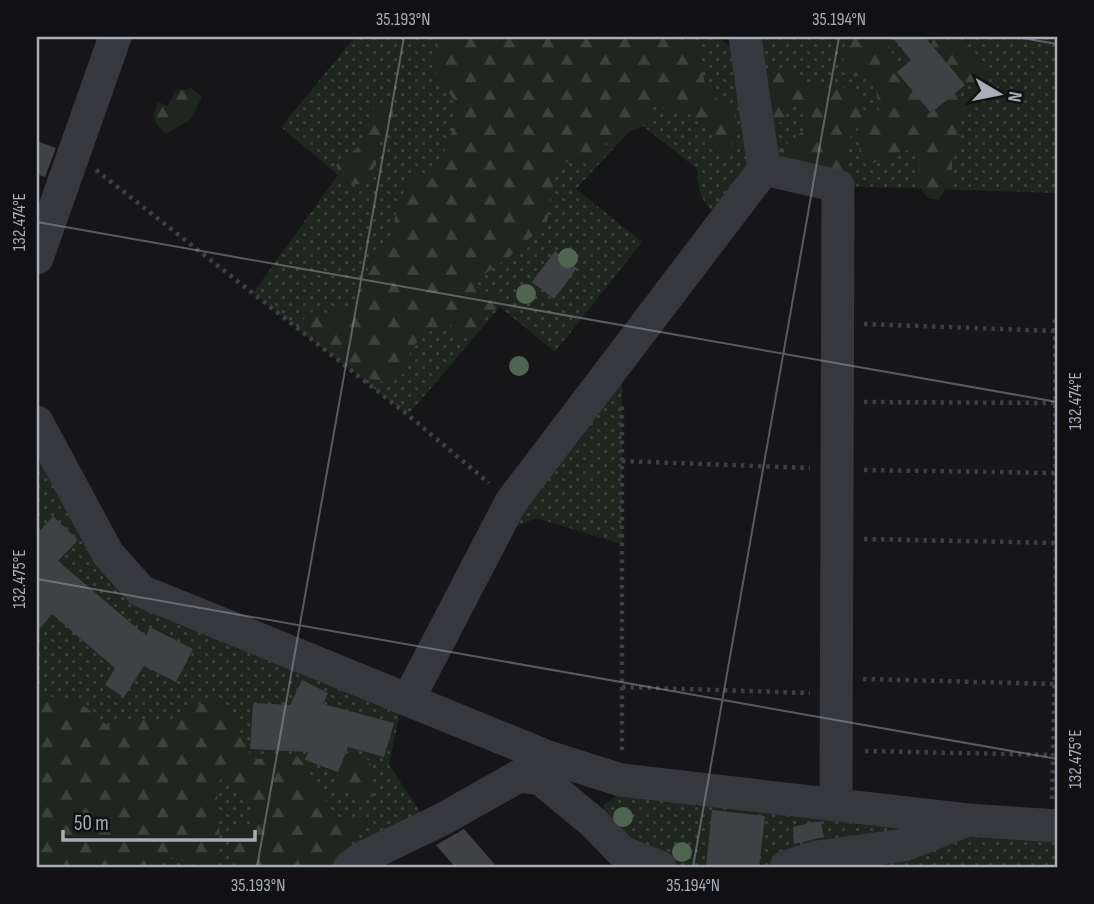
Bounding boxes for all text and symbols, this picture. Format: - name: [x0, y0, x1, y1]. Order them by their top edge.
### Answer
- text: 35.193°N: [376, 9, 430, 30]
- text: 35.194°N: [812, 9, 866, 30]
- north arrow: [964, 60, 1034, 130]
- text: N: [1002, 90, 1026, 104]
- text: 132.474°E: [9, 193, 30, 251]
- text: 132.474°E: [1065, 372, 1086, 430]
- text: 132.475°E: [9, 549, 30, 609]
- text: 132.475°E: [1065, 729, 1086, 789]
- scale bar: [63, 799, 256, 843]
- text: 50 m: [74, 811, 109, 836]
- text: 35.193°N: [231, 875, 285, 896]
- text: 35.194°N: [666, 875, 720, 896]

